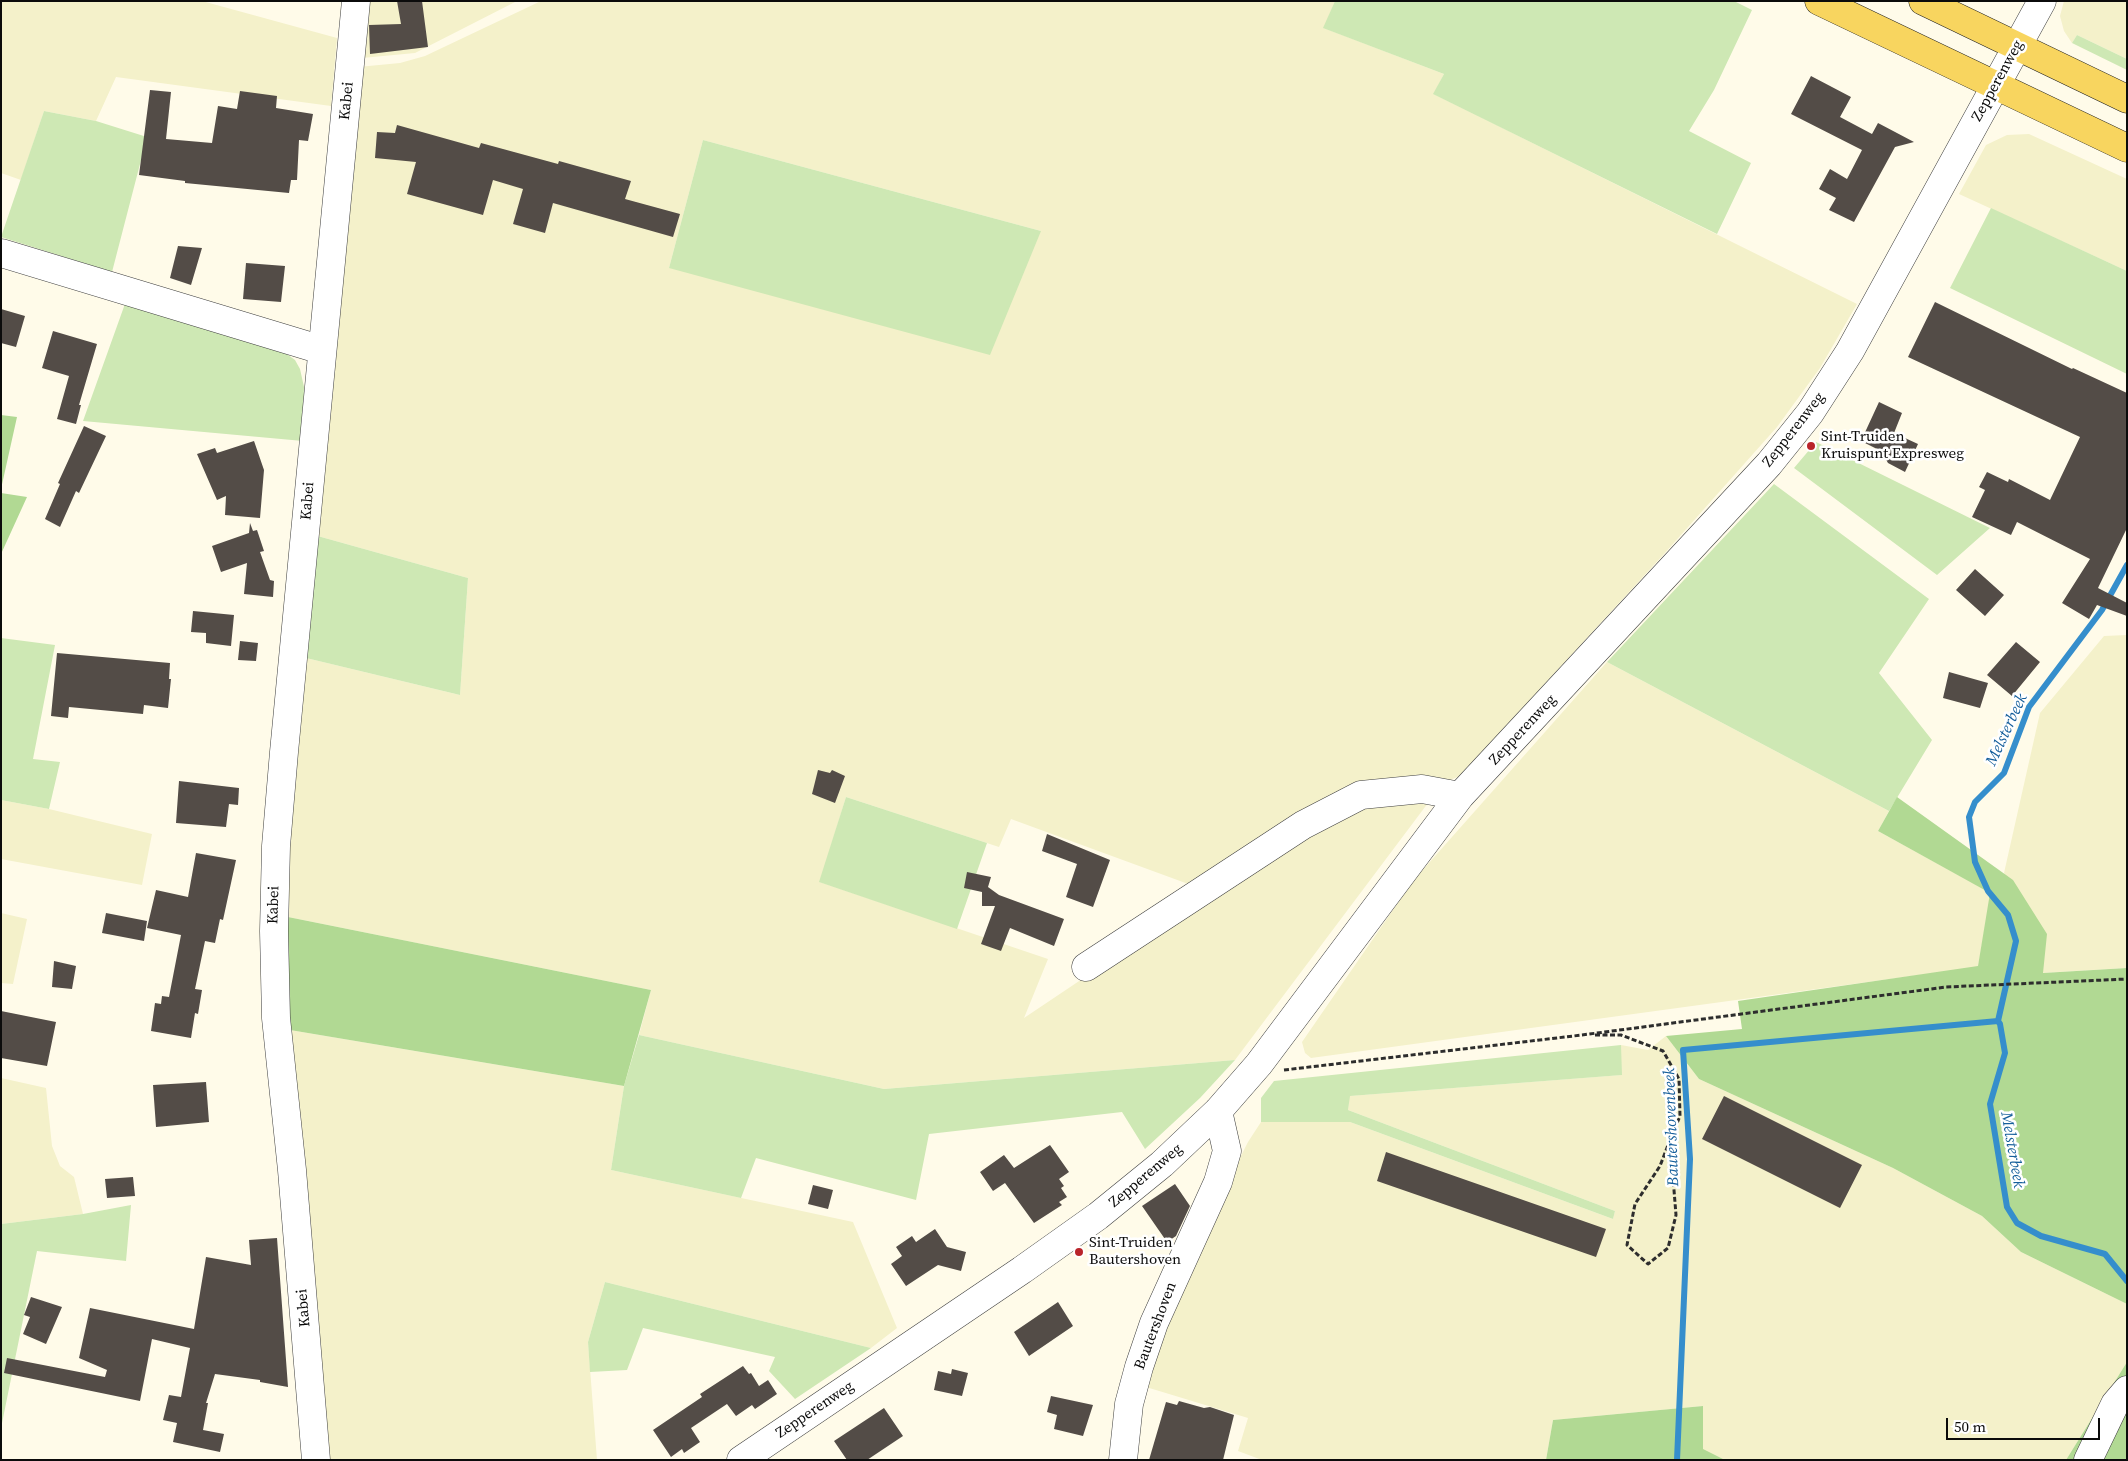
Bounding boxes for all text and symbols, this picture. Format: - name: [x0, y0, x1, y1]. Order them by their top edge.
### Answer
- street label: Zepperenweg: [1968, 37, 2028, 125]
- street label: Kabei: [336, 81, 358, 121]
- street label: Zepperenweg: [1759, 389, 1829, 471]
- place label: Sint-Truiden Kruispunt Expresweg: [1821, 428, 1964, 463]
- marker: Sint-Truiden Kruispunt Expresweg: [1805, 440, 1817, 452]
- street label: Kabei: [297, 481, 319, 521]
- street label: Zepperenweg: [1486, 691, 1560, 769]
- water label: Melsterbeek: [1982, 691, 2032, 769]
- street label: Kabei: [264, 886, 284, 924]
- water label: Bautershovenbeek: [1660, 1067, 1684, 1187]
- water label: Melsterbeek: [1996, 1110, 2028, 1190]
- street label: Zepperenweg: [1106, 1140, 1186, 1212]
- place label: Sint-Truiden Bautershoven: [1089, 1234, 1181, 1269]
- marker: Sint-Truiden Bautershoven: [1073, 1246, 1085, 1258]
- street label: Bautershoven: [1131, 1280, 1181, 1372]
- street label: Kabei: [293, 1288, 315, 1328]
- street label: Zepperenweg: [773, 1377, 857, 1443]
- scale bar: [1948, 1408, 2102, 1440]
- text: 50 m: [1954, 1416, 1986, 1437]

